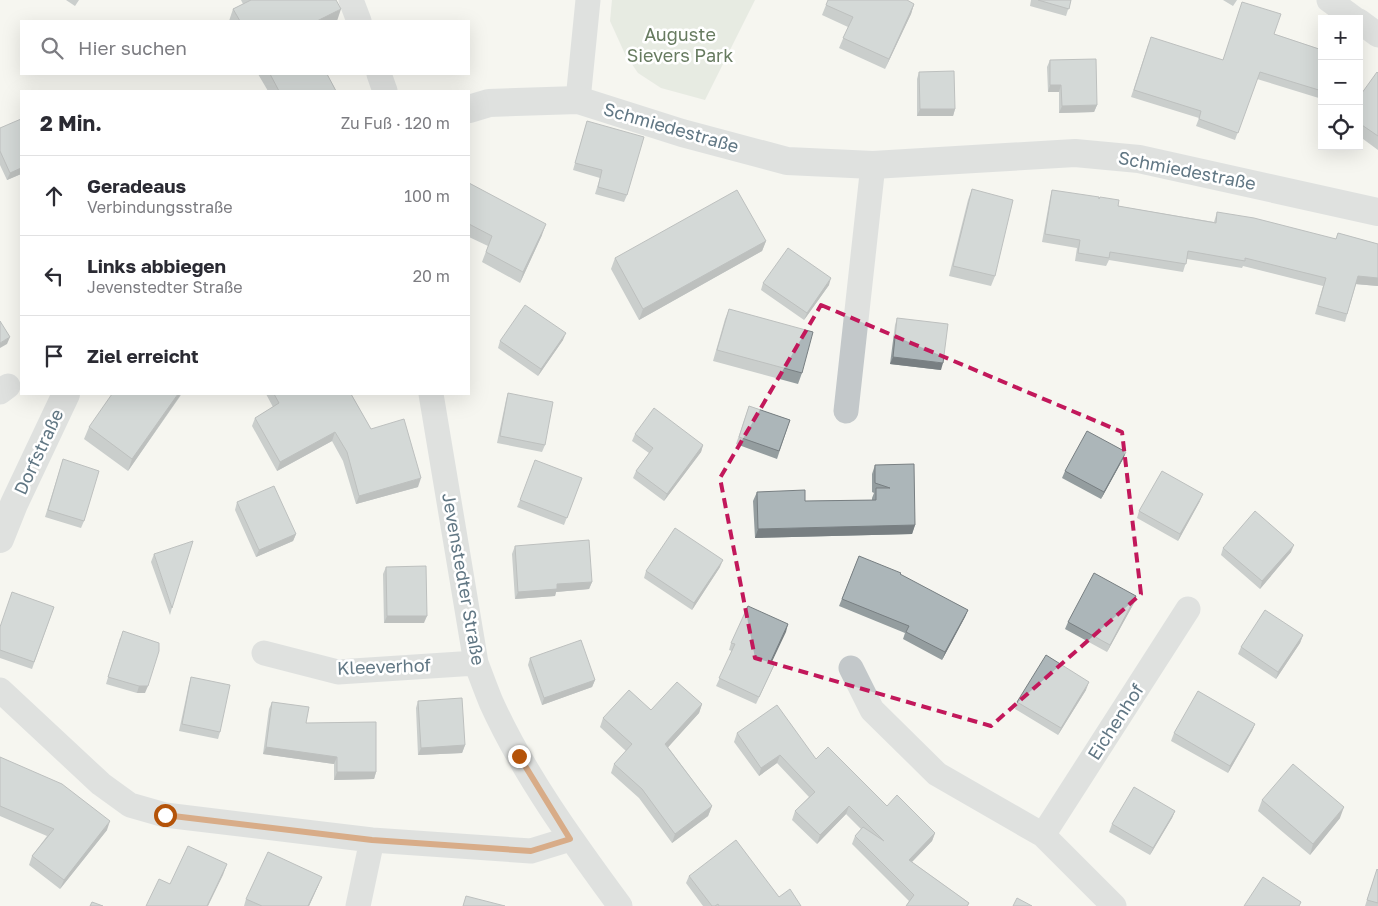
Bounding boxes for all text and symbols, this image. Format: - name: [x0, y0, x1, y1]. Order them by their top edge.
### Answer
- map controls: [1318, 15, 1363, 150]
- button: +: [1318, 15, 1363, 60]
- search box: [20, 20, 470, 75]
- park label: Auguste Sievers Park: [627, 23, 733, 66]
- icon: search: [38, 34, 66, 62]
- text: Hier suchen: [78, 36, 187, 59]
- button: −: [1318, 60, 1363, 105]
- street label: Schmiedestraße: [601, 97, 741, 157]
- button: locate: [1318, 105, 1363, 150]
- text: 2 Min.: [40, 110, 102, 136]
- text: Zu Fuß · 120 m: [341, 113, 450, 133]
- street label: Schmiedestraße: [1117, 146, 1258, 194]
- text: Geradeaus: [87, 174, 186, 197]
- icon: ahead: [40, 182, 68, 210]
- text: 100 m: [404, 186, 450, 206]
- text: Verbindungsstraße: [87, 197, 233, 217]
- text: Links abbiegen: [87, 254, 226, 277]
- icon: left: [40, 262, 68, 290]
- text: 20 m: [413, 266, 450, 286]
- text: Jevenstedter Straße: [87, 277, 243, 297]
- icon: arrive: [40, 342, 68, 370]
- text: Ziel erreicht: [87, 344, 199, 367]
- street label: Dorfstraße: [9, 405, 68, 498]
- street label: Jevenstedter Straße: [438, 491, 490, 667]
- street label: Kleeverhof: [337, 653, 432, 679]
- street label: Eichenhof: [1082, 679, 1148, 764]
- route end: [508, 745, 531, 768]
- route start: [154, 804, 177, 827]

